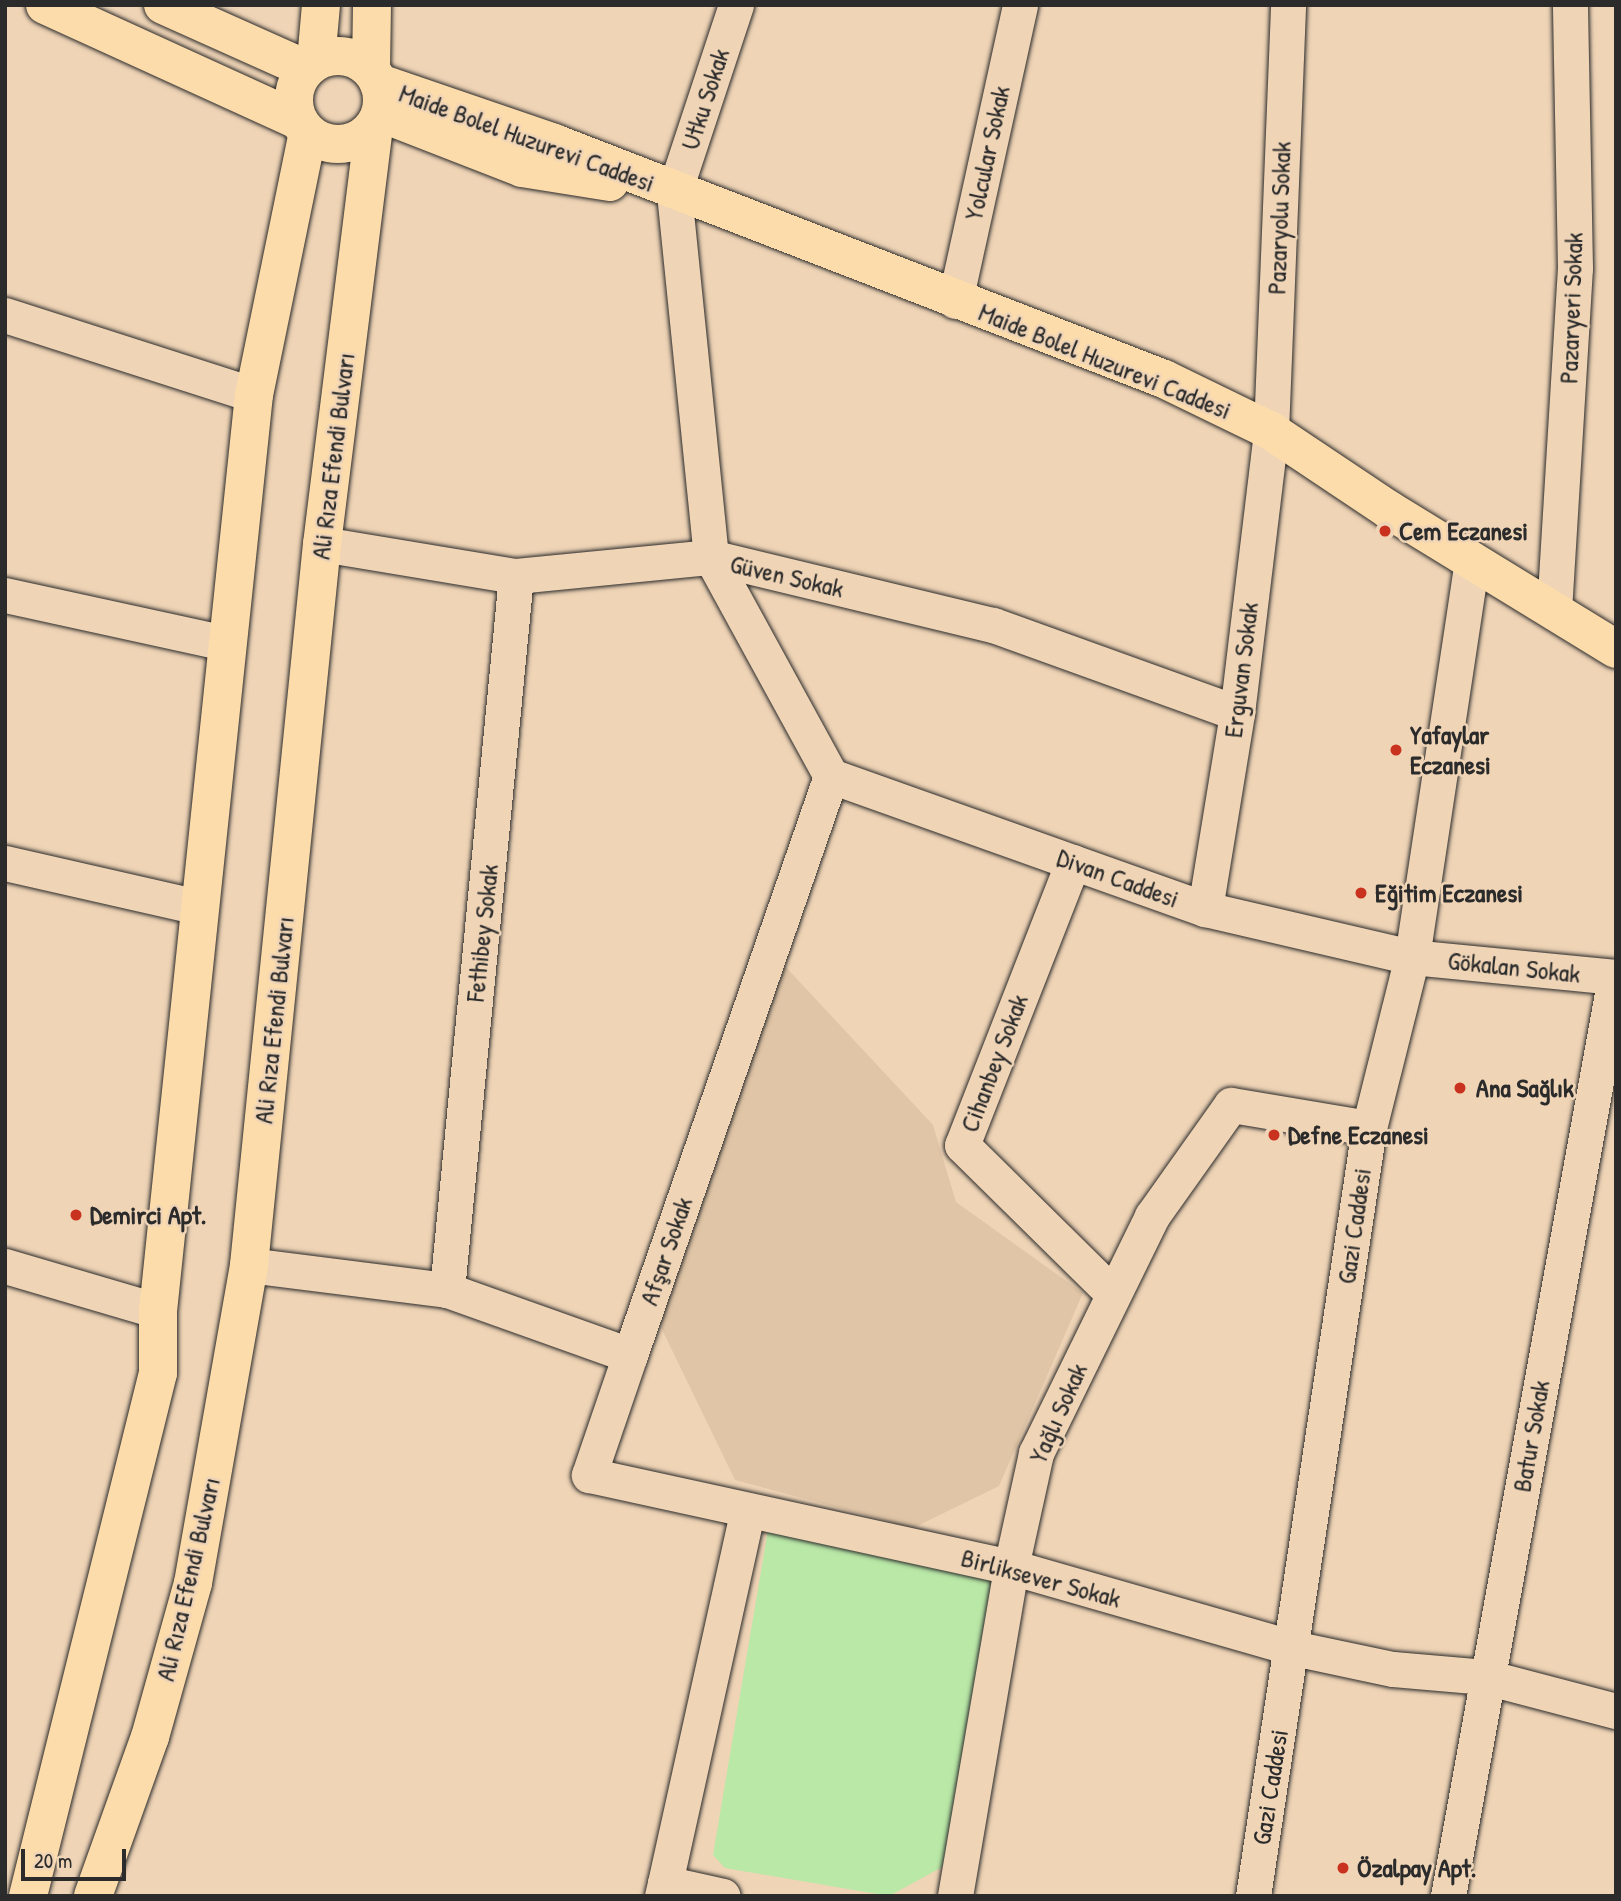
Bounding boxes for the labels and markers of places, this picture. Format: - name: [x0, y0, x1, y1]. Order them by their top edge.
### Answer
- place label: Cem Eczanesi: [1399, 515, 1528, 547]
- marker: Cem Eczanesi: [1377, 523, 1393, 539]
- place label: Yafaylar Eczanesi: [1410, 719, 1491, 780]
- marker: Yafaylar Eczanesi: [1388, 742, 1404, 758]
- place label: Eğitim Eczanesi: [1375, 877, 1523, 909]
- marker: Eğitim Eczanesi: [1353, 885, 1369, 901]
- place label: Ana Sağlık: [1476, 1072, 1574, 1104]
- marker: Ana Sağlık: [1450, 1078, 1470, 1098]
- place label: Defne Eczanesi: [1288, 1119, 1429, 1151]
- marker: Defne Eczanesi: [1266, 1127, 1282, 1143]
- place label: Demirci Apt.: [90, 1199, 206, 1231]
- marker: Demirci Apt.: [68, 1207, 84, 1223]
- place label: Özalpay Apt.: [1357, 1852, 1476, 1884]
- marker: Özalpay Apt.: [1335, 1860, 1351, 1876]

